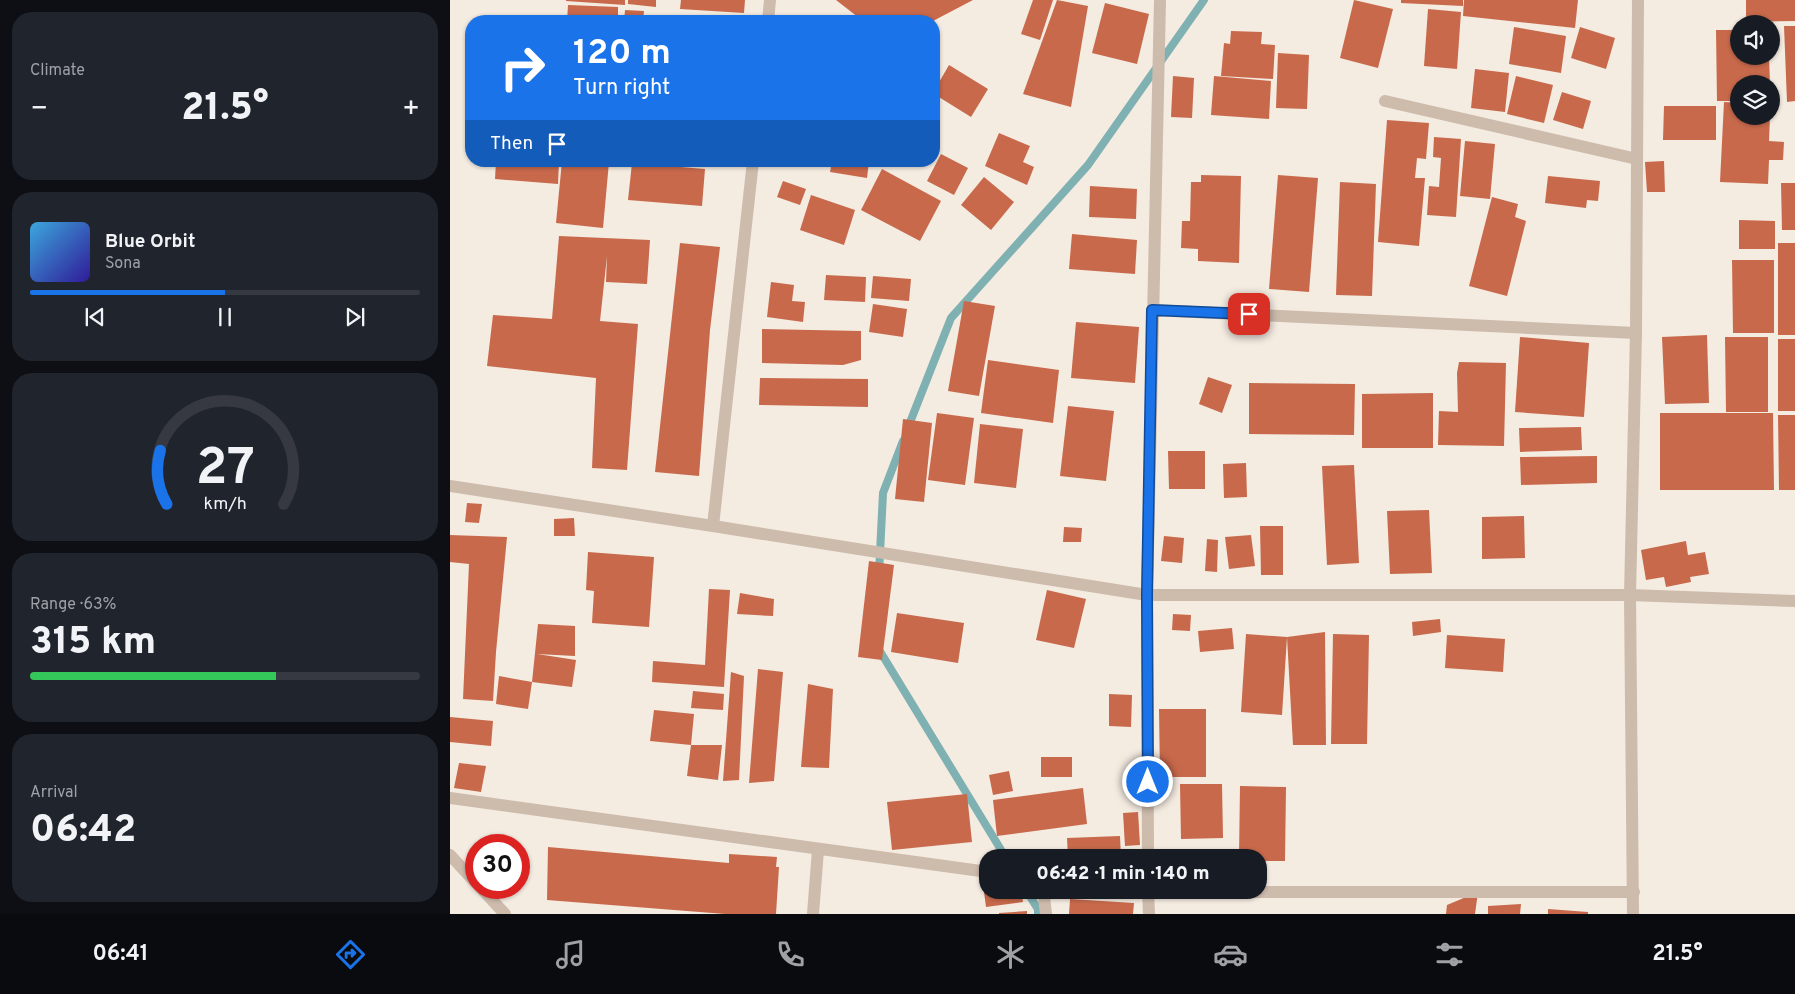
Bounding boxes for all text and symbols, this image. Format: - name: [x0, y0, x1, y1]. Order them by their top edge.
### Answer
- map controls: [1730, 15, 1780, 125]
- button: sound: [1730, 15, 1780, 65]
- text: 120 m: [573, 32, 671, 76]
- icon: right: [490, 35, 555, 100]
- text: Climate: [30, 61, 85, 81]
- text: Turn right: [573, 75, 670, 102]
- button: layers: [1730, 75, 1780, 125]
- text: 21.5°: [181, 85, 269, 134]
- text: −: [30, 92, 48, 128]
- text: +: [402, 92, 420, 128]
- icon: arrive: [543, 130, 571, 158]
- text: Then: [490, 132, 533, 156]
- text: Blue Orbit: [105, 230, 195, 254]
- text: Sona: [105, 254, 141, 274]
- pin: [1228, 293, 1270, 335]
- icon: arrive: [1235, 300, 1263, 328]
- icon: previous: [81, 303, 109, 331]
- icon: pause: [211, 303, 239, 331]
- icon: next: [341, 303, 369, 331]
- text: 27: [195, 437, 255, 503]
- text: km/h: [203, 493, 247, 516]
- text: Range · 63%: [30, 595, 117, 615]
- text: 315 km: [30, 619, 156, 668]
- position arrow: [1121, 755, 1173, 807]
- text: Arrival: [30, 783, 78, 803]
- text: 06:42: [30, 807, 136, 856]
- speed limit sign: 30: [465, 834, 530, 899]
- text: 06:42 · 1 min · 140 m: [1036, 862, 1210, 886]
- icon: directions: [333, 937, 368, 972]
- icon: music: [553, 937, 588, 972]
- icon: phone: [773, 937, 808, 972]
- icon: climate: [993, 937, 1028, 972]
- icon: car: [1213, 937, 1248, 972]
- icon: filters: [1432, 937, 1467, 972]
- text: 06:41: [92, 941, 149, 968]
- text: 21.5°: [1652, 941, 1703, 968]

